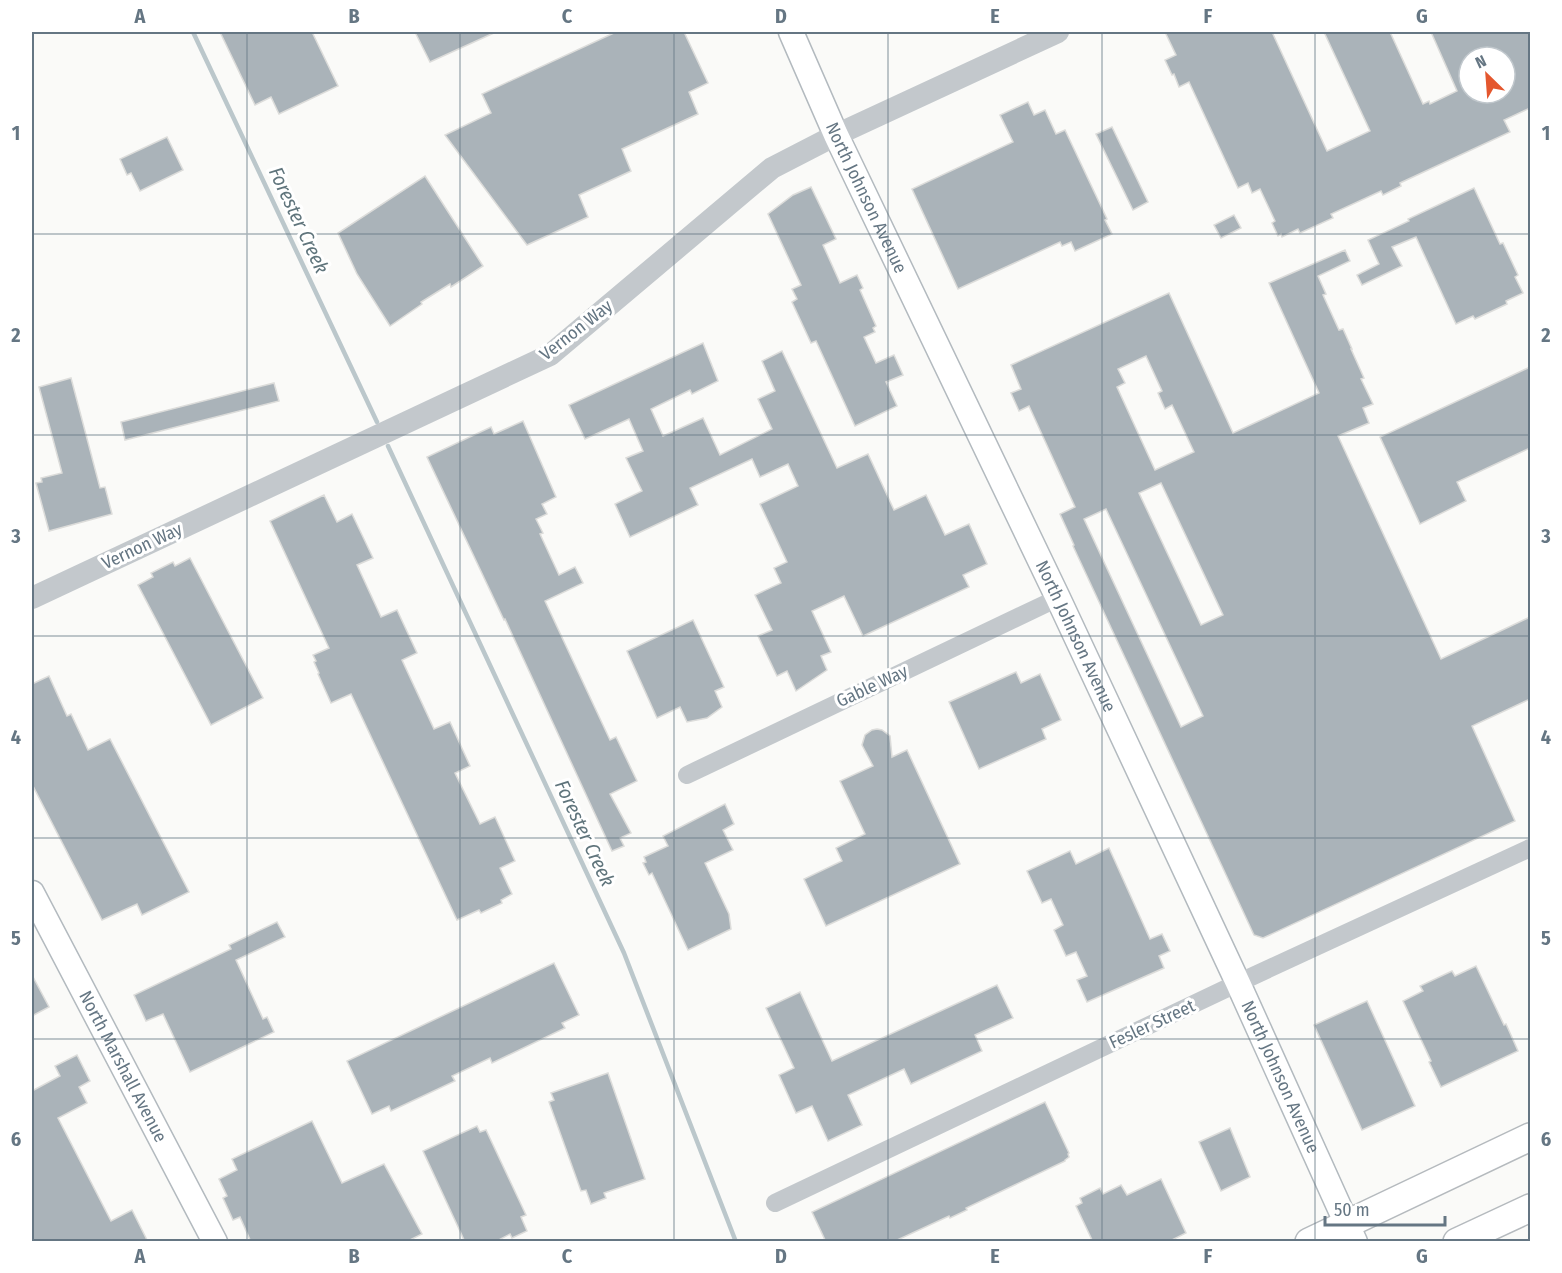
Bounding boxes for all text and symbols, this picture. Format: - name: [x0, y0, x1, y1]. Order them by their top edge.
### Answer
- text: A: [134, 4, 147, 28]
- text: B: [348, 4, 360, 28]
- text: C: [562, 4, 573, 28]
- text: D: [775, 4, 787, 28]
- text: E: [990, 4, 1000, 28]
- text: F: [1204, 4, 1213, 28]
- text: G: [1416, 4, 1428, 28]
- north arrow: [1457, 45, 1517, 105]
- text: N: [1473, 51, 1489, 72]
- street label: North Johnson Avenue: [821, 119, 912, 277]
- text: 1: [12, 121, 20, 145]
- text: 1: [1542, 121, 1550, 145]
- water label: Forester Creek: [264, 163, 334, 277]
- street label: Vernon Way: [535, 295, 617, 365]
- text: 2: [10, 323, 21, 347]
- text: 2: [1540, 323, 1551, 347]
- street label: Vernon Way: [98, 518, 186, 574]
- text: 3: [10, 524, 21, 548]
- text: 3: [1540, 524, 1551, 548]
- street label: North Johnson Avenue: [1031, 557, 1121, 716]
- street label: Gable Way: [833, 660, 911, 712]
- text: 4: [11, 725, 21, 749]
- text: 4: [1541, 725, 1551, 749]
- water label: Forester Creek: [550, 776, 620, 890]
- text: 5: [11, 926, 21, 950]
- text: 5: [1541, 926, 1551, 950]
- street label: North Marshall Avenue: [74, 987, 172, 1146]
- street label: Fesler Street: [1106, 995, 1199, 1053]
- street label: North Johnson Avenue: [1237, 997, 1324, 1157]
- text: 6: [11, 1127, 21, 1151]
- text: 6: [1541, 1127, 1551, 1151]
- scale bar: [1325, 1189, 1445, 1227]
- text: 50 m: [1334, 1199, 1370, 1221]
- text: A: [134, 1244, 147, 1268]
- text: B: [348, 1244, 360, 1268]
- text: C: [562, 1244, 573, 1268]
- text: D: [775, 1244, 787, 1268]
- text: E: [990, 1244, 1000, 1268]
- text: F: [1204, 1244, 1213, 1268]
- text: G: [1416, 1244, 1428, 1268]

